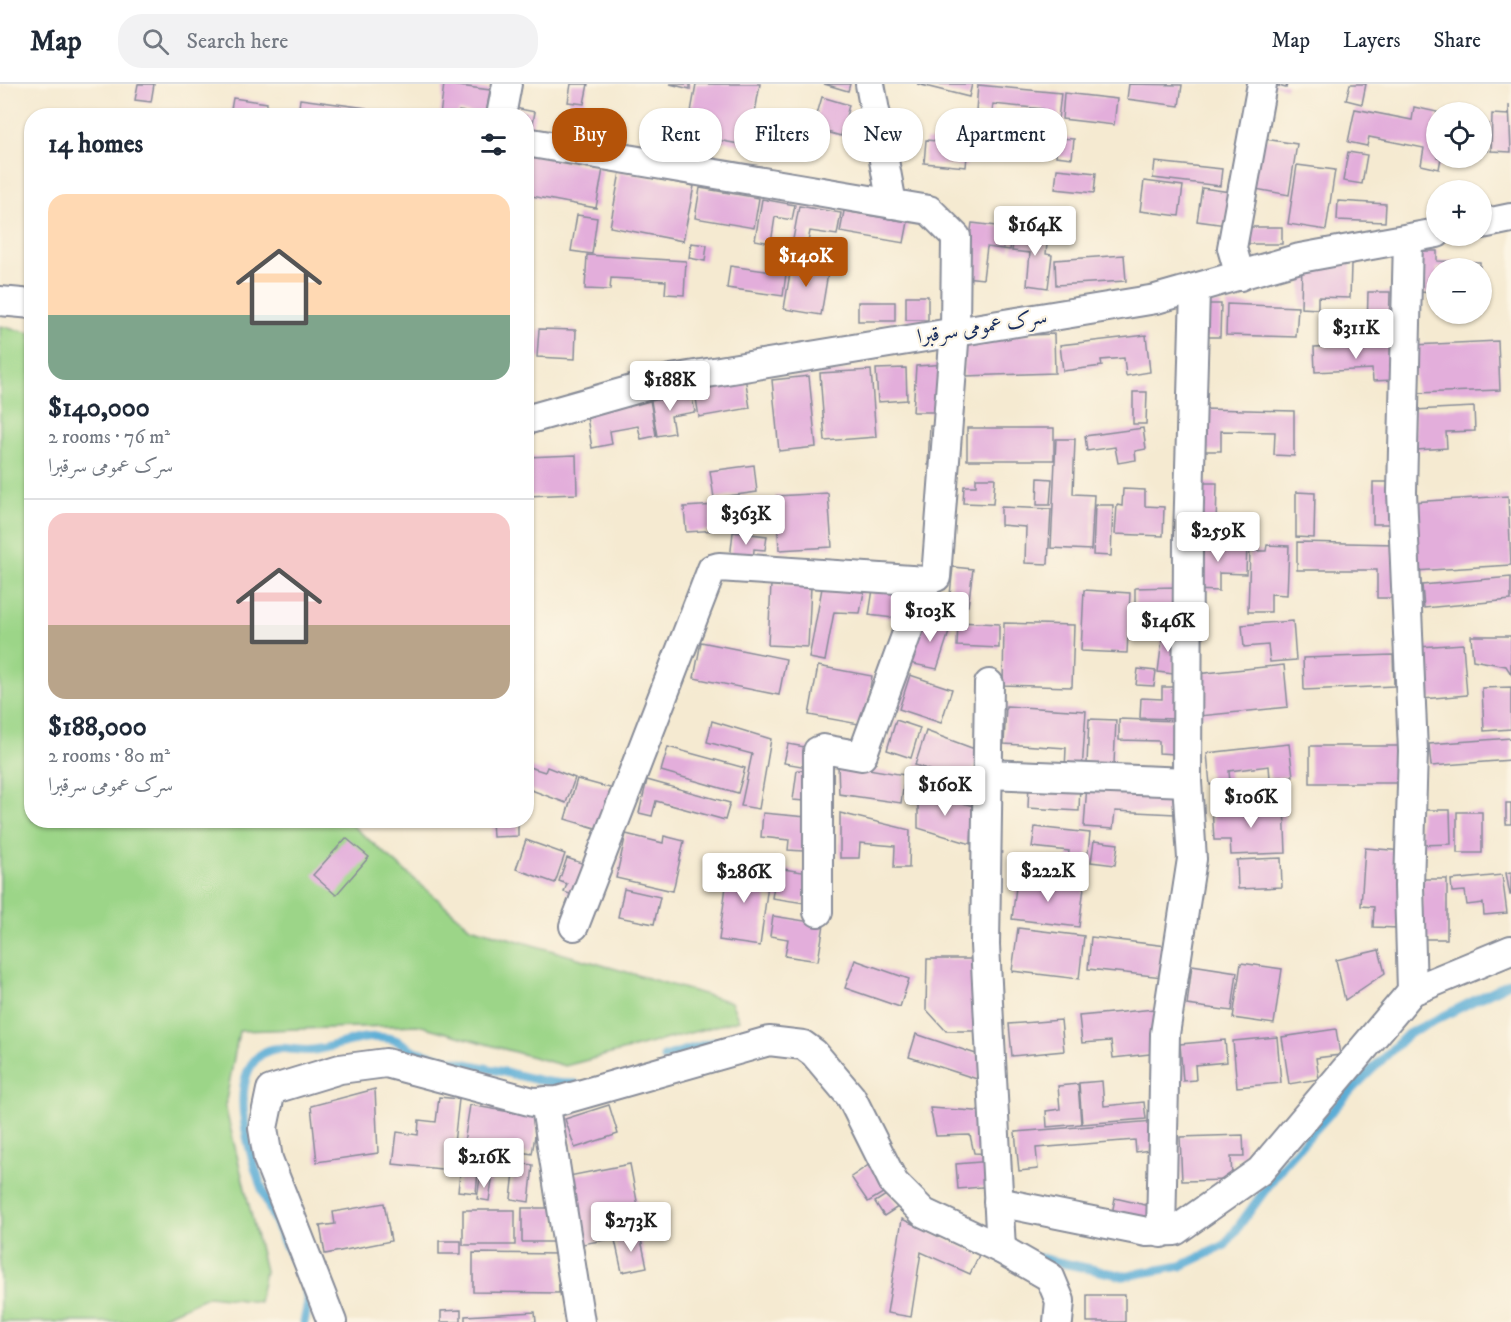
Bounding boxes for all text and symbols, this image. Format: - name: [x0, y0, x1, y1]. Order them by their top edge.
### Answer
- search box: [118, 14, 538, 68]
- text: Map: [30, 24, 82, 59]
- icon: search: [139, 25, 172, 58]
- text: Search here: [187, 28, 288, 55]
- text: Map: [1271, 28, 1310, 54]
- text: Layers: [1343, 28, 1401, 54]
- text: Share: [1434, 28, 1481, 54]
- map controls: [1426, 102, 1492, 324]
- button: locate: [1426, 102, 1492, 168]
- chip: Buy: [552, 108, 627, 162]
- chip: Rent: [639, 108, 722, 162]
- chip: Filters: [734, 108, 830, 162]
- chip: New: [842, 108, 923, 162]
- chip: Apartment: [935, 108, 1067, 162]
- text: 14 homes: [48, 128, 143, 161]
- icon: filters: [477, 128, 510, 161]
- button: +: [1426, 180, 1492, 246]
- pin: $164K: [993, 206, 1077, 257]
- text: $164K: [1008, 213, 1062, 238]
- icon: home: [225, 233, 333, 341]
- pin: $140K: [764, 237, 848, 288]
- text: $140K: [779, 244, 833, 269]
- button: −: [1426, 258, 1492, 324]
- street label: سرک عمومی سرقبرا: [915, 304, 1049, 350]
- pin: $311K: [1314, 309, 1398, 360]
- text: $311K: [1332, 316, 1380, 341]
- pin: $188K: [628, 361, 712, 412]
- text: $188K: [644, 368, 696, 393]
- text: $140,000: [48, 392, 150, 425]
- text: 2 rooms · 76 m²: [48, 425, 170, 450]
- text: سرک عمومی سرقبرا: [48, 454, 173, 479]
- pin: $363K: [704, 495, 788, 546]
- text: $363K: [721, 502, 771, 527]
- pin: $259K: [1176, 512, 1260, 563]
- text: $259K: [1191, 519, 1245, 544]
- icon: home: [225, 552, 333, 660]
- pin: $103K: [888, 592, 972, 643]
- text: $103K: [905, 599, 955, 624]
- pin: $146K: [1126, 602, 1210, 653]
- text: $146K: [1141, 609, 1195, 634]
- text: $188,000: [48, 711, 147, 744]
- text: 2 rooms · 80 m²: [48, 744, 170, 769]
- pin: $160K: [903, 766, 987, 817]
- text: سرک عمومی سرقبرا: [48, 773, 173, 798]
- text: $160K: [918, 773, 972, 798]
- pin: $106K: [1209, 778, 1293, 829]
- text: $106K: [1224, 785, 1278, 810]
- pin: $222K: [1006, 852, 1090, 903]
- pin: $286K: [702, 853, 786, 904]
- text: $222K: [1021, 859, 1075, 884]
- text: $286K: [716, 860, 772, 885]
- pin: $216K: [442, 1138, 526, 1189]
- text: $216K: [458, 1145, 510, 1170]
- pin: $273K: [589, 1202, 673, 1253]
- text: $273K: [605, 1209, 657, 1234]

